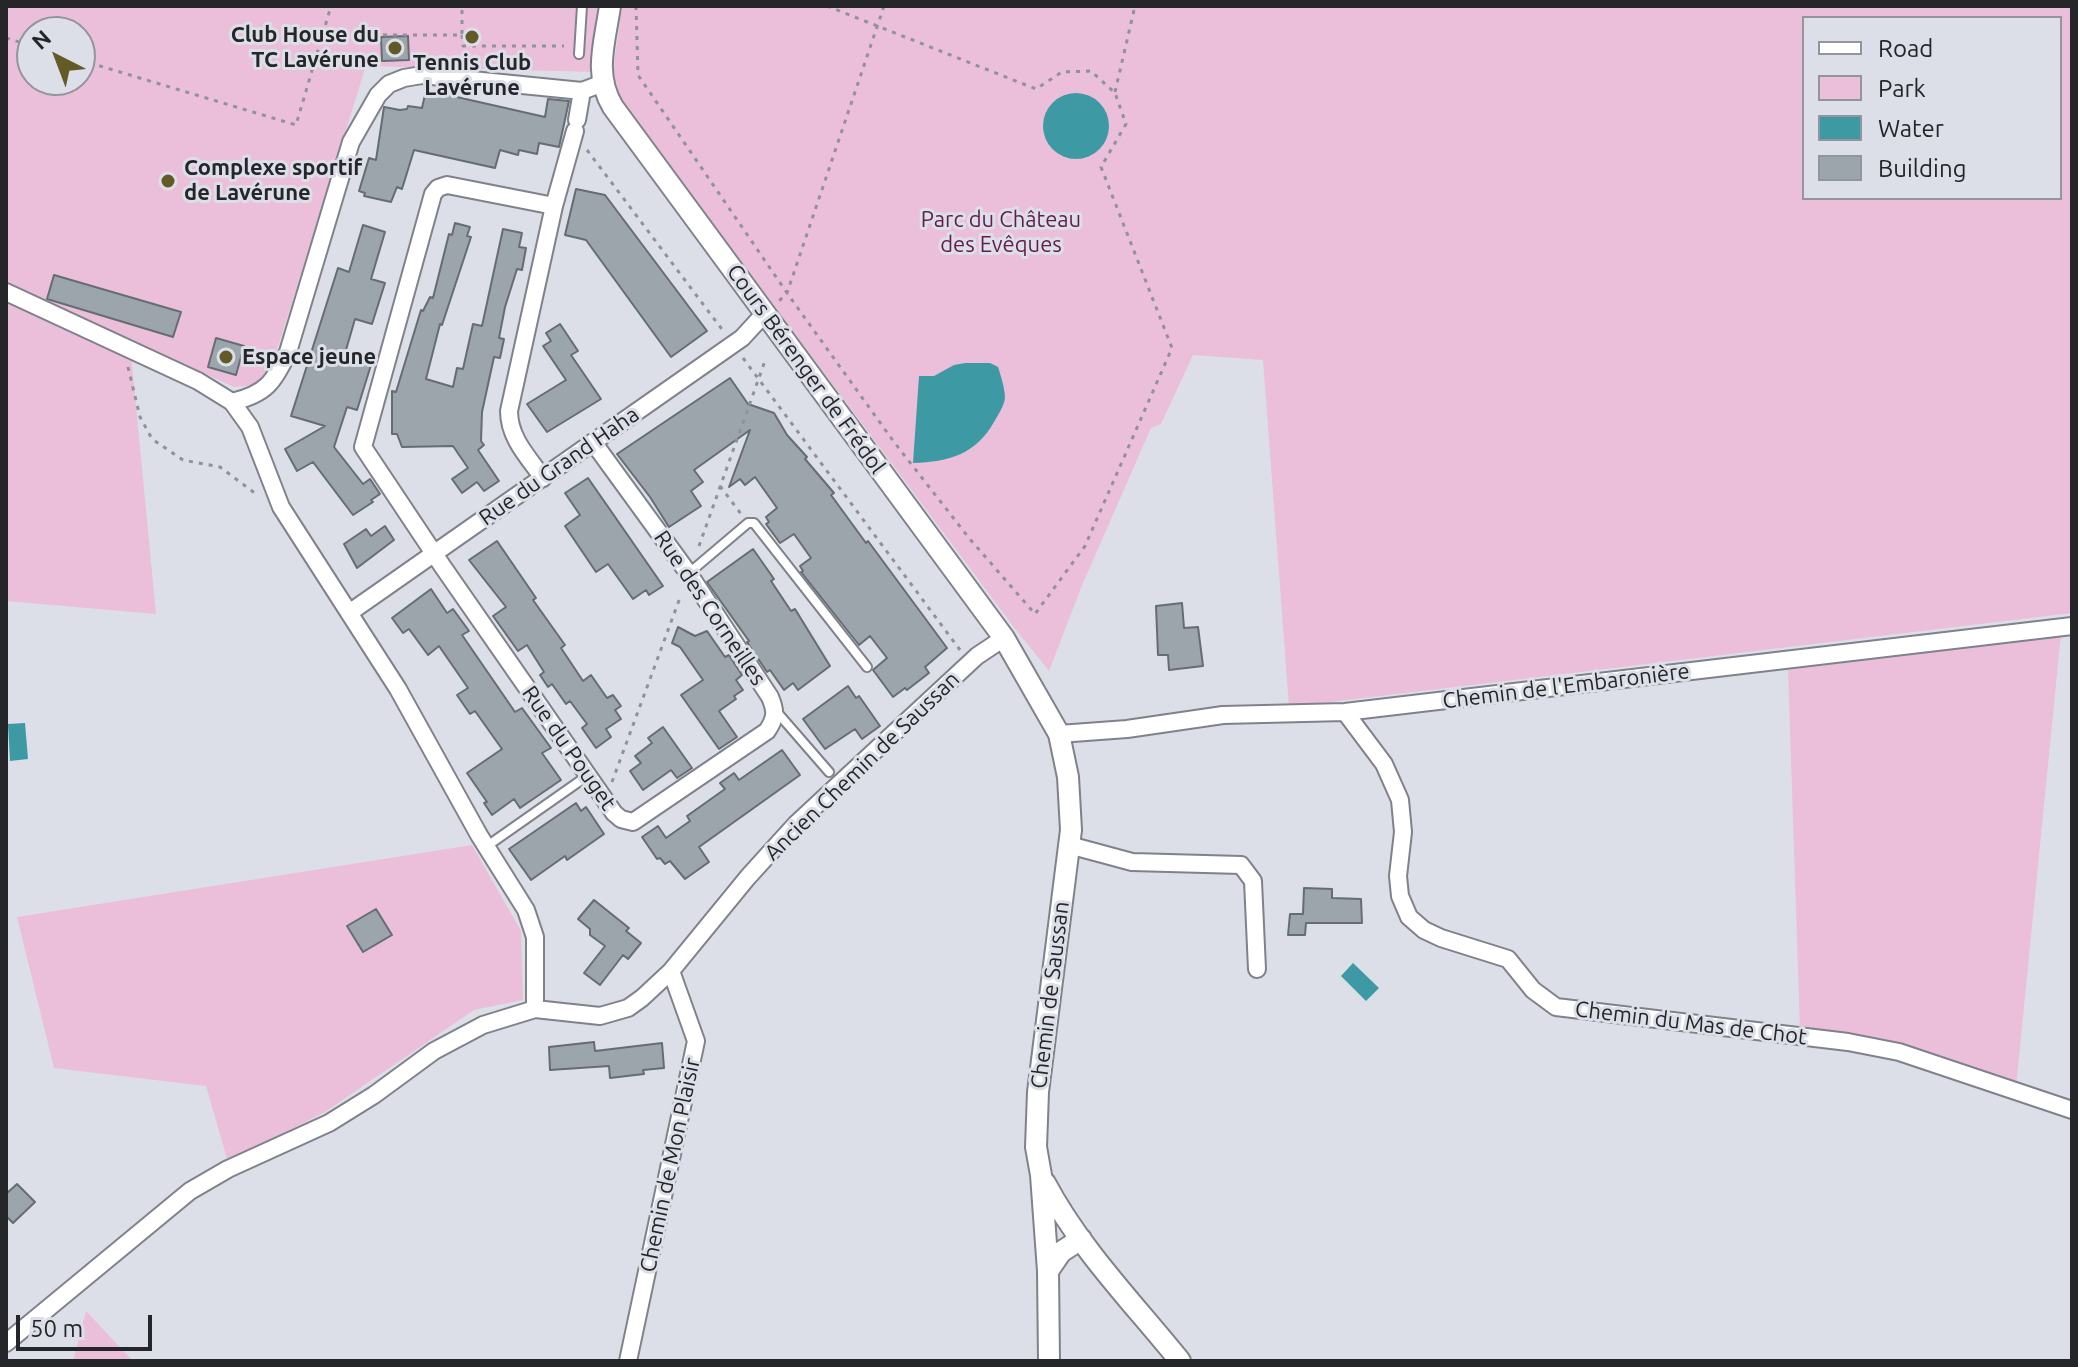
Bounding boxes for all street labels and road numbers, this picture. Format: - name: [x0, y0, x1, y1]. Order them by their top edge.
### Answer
- street label: Cours Bérenger de Frédol: [721, 259, 891, 479]
- street label: Rue du Grand Haha: [474, 401, 644, 531]
- street label: Rue des Corneilles: [648, 526, 772, 690]
- street label: Chemin de l'Embaronière: [1441, 658, 1691, 714]
- street label: Ancien Chemin de Saussan: [759, 666, 965, 866]
- street label: Rue du Pouget: [516, 681, 622, 815]
- street label: Chemin de Saussan: [1025, 900, 1075, 1090]
- street label: Chemin du Mas de Chot: [1574, 996, 1808, 1050]
- street label: Chemin de Mon Plaisir: [634, 1055, 706, 1275]

